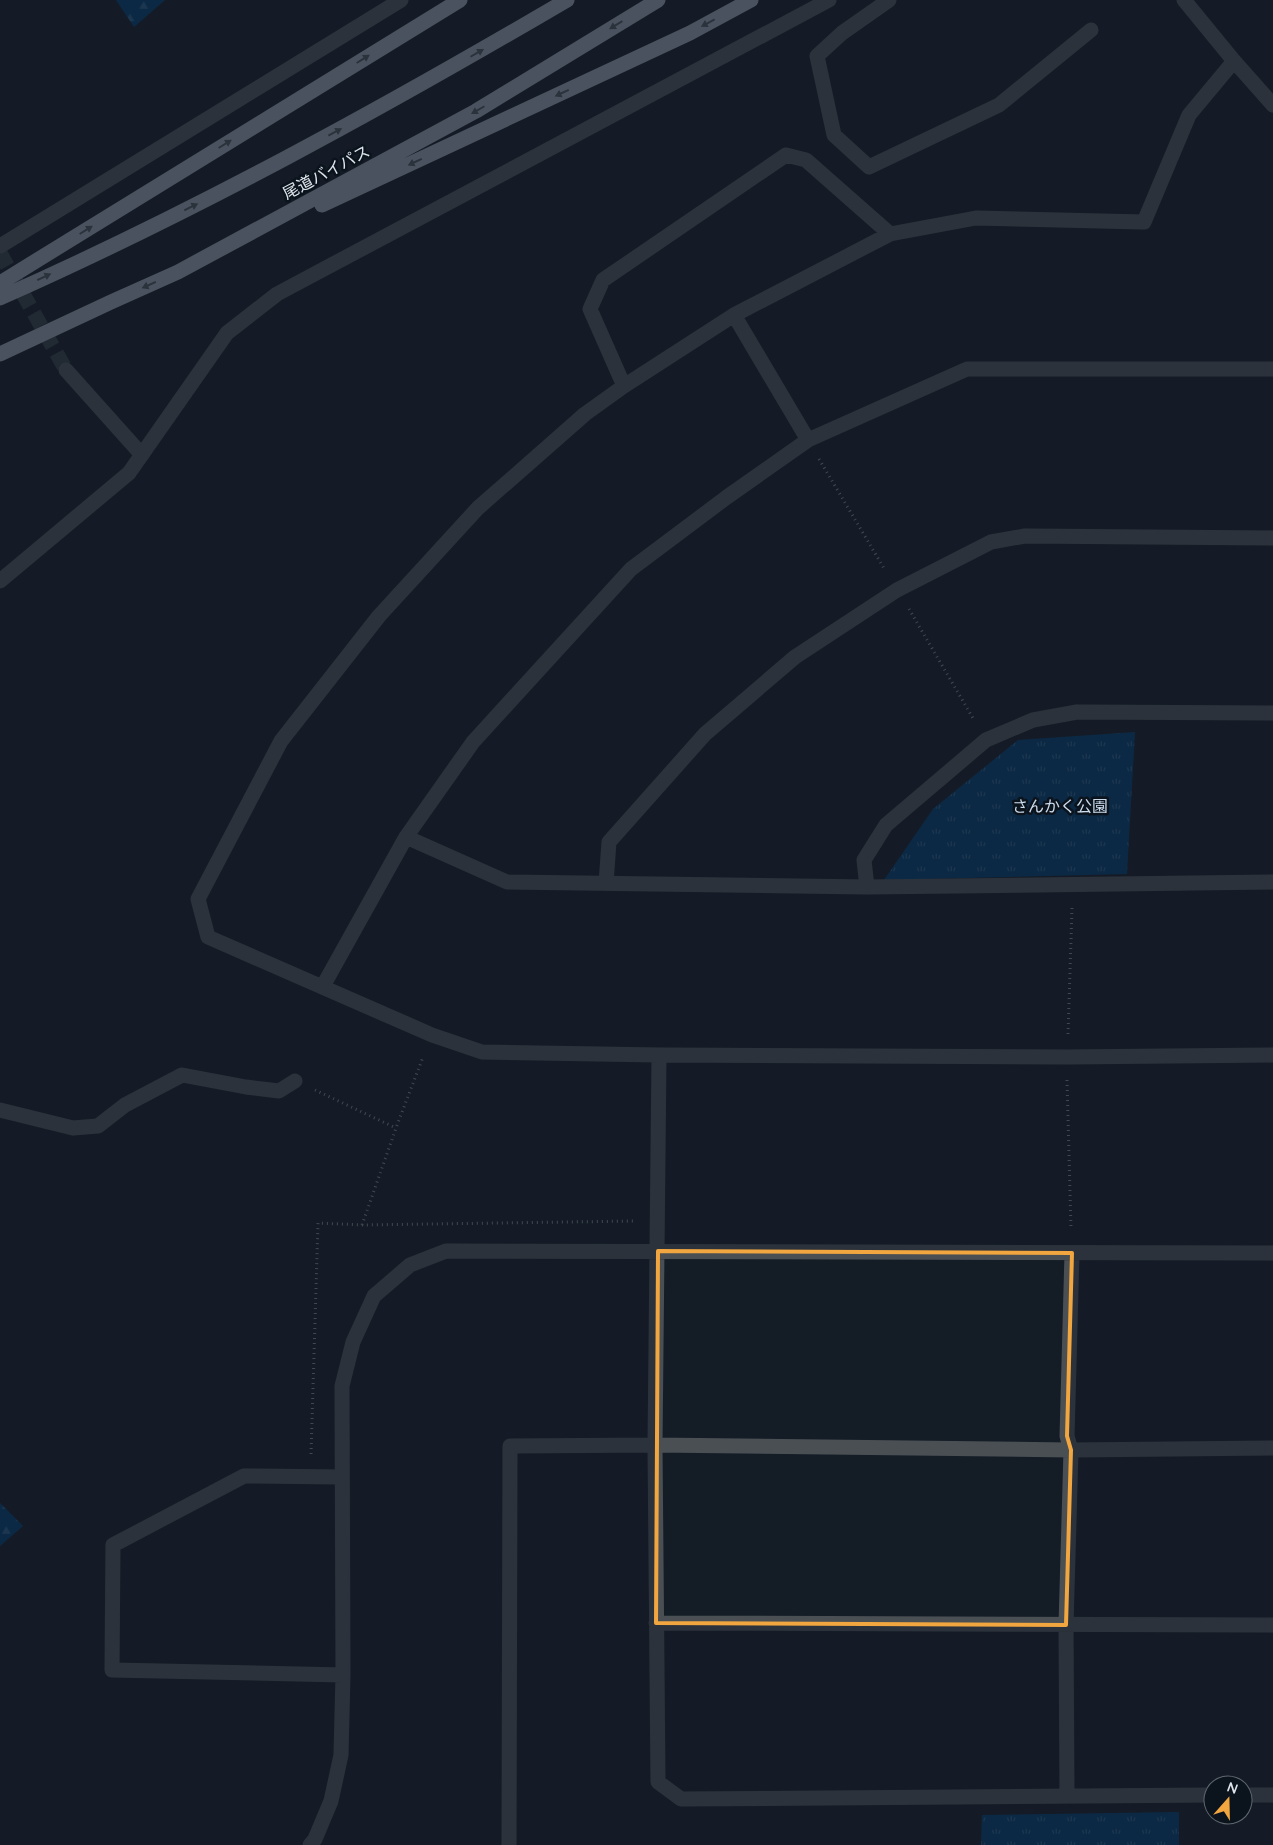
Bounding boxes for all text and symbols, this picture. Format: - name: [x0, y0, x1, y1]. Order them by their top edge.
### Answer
- one-way arrow: [701, 19, 716, 27]
- one-way arrow: [610, 21, 623, 30]
- one-way arrow: [470, 49, 483, 58]
- one-way arrow: [357, 55, 370, 64]
- one-way arrow: [555, 89, 569, 97]
- one-way arrow: [470, 106, 485, 114]
- one-way arrow: [328, 128, 342, 136]
- one-way arrow: [218, 140, 231, 149]
- street label: 尾道バイパス: [279, 141, 373, 203]
- one-way arrow: [407, 157, 422, 166]
- one-way arrow: [183, 203, 198, 211]
- one-way arrow: [80, 225, 93, 234]
- one-way arrow: [37, 273, 51, 281]
- one-way arrow: [142, 281, 156, 289]
- park label: さんかく公園: [1012, 796, 1108, 816]
- north arrow: [1203, 1775, 1253, 1825]
- text: N: [1225, 1778, 1240, 1798]

